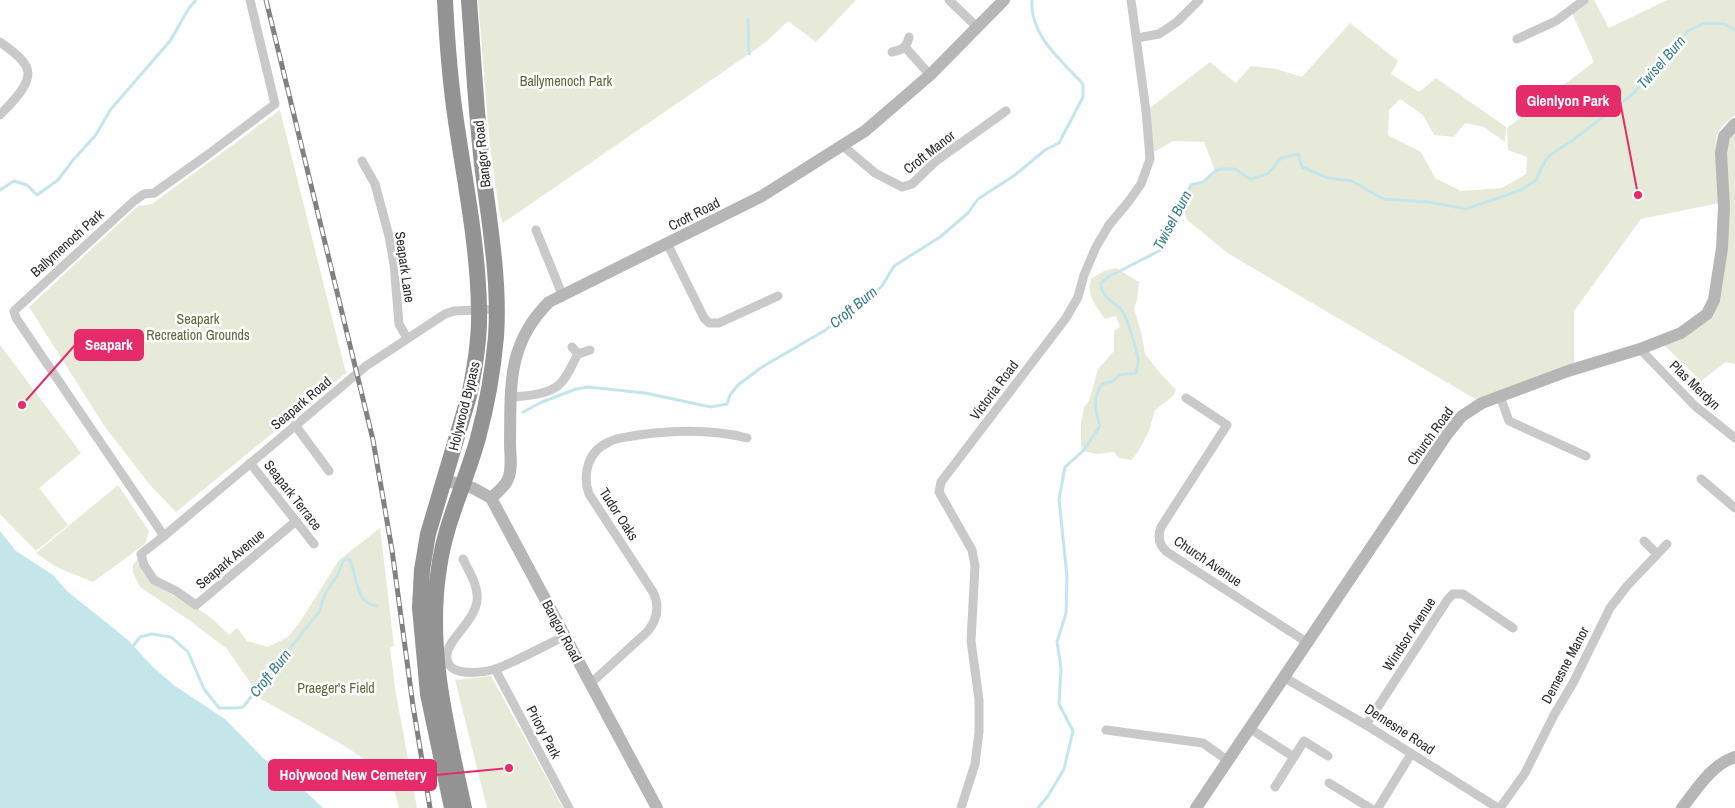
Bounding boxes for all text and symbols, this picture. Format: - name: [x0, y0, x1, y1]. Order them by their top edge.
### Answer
- water label: Twisel Burn: [1632, 31, 1690, 93]
- park label: Ballymenoch Park: [520, 72, 613, 90]
- callout: Glenlyon Park: [1517, 86, 1620, 116]
- text: Glenlyon Park: [1527, 90, 1610, 111]
- street label: Bangor Road: [470, 119, 494, 189]
- street label: Croft Manor: [900, 126, 959, 178]
- water label: Twisel Burn: [1148, 187, 1196, 253]
- street label: Croft Road: [665, 193, 723, 235]
- street label: Ballymenoch Park: [27, 205, 108, 281]
- street label: Seapark Lane: [391, 230, 419, 304]
- water label: Croft Burn: [825, 281, 882, 333]
- park label: Seapark Recreation Grounds: [146, 310, 250, 344]
- callout: Seapark: [75, 330, 143, 360]
- text: Seapark: [85, 334, 133, 355]
- street label: Plas Merdyn: [1666, 356, 1724, 414]
- street label: Victoria Road: [966, 357, 1022, 423]
- street label: Holywood Bypass: [444, 359, 484, 452]
- street label: Seapark Road: [267, 373, 335, 433]
- street label: Church Road: [1403, 403, 1457, 469]
- street label: Seapark Terrace: [260, 456, 326, 534]
- street label: Tudor Oaks: [595, 484, 643, 544]
- street label: Seapark Avenue: [192, 525, 268, 593]
- street label: Church Avenue: [1171, 532, 1245, 590]
- street label: Windsor Avenue: [1379, 594, 1439, 674]
- street label: Bangor Road: [538, 597, 586, 665]
- street label: Demesne Manor: [1537, 623, 1593, 707]
- water label: Croft Burn: [244, 644, 296, 701]
- park label: Praeger's Field: [297, 679, 375, 697]
- street label: Demesne Road: [1362, 700, 1438, 758]
- street label: Priory Park: [523, 702, 566, 762]
- callout: Holywood New Cemetery: [269, 760, 436, 790]
- text: Holywood New Cemetery: [280, 764, 427, 785]

